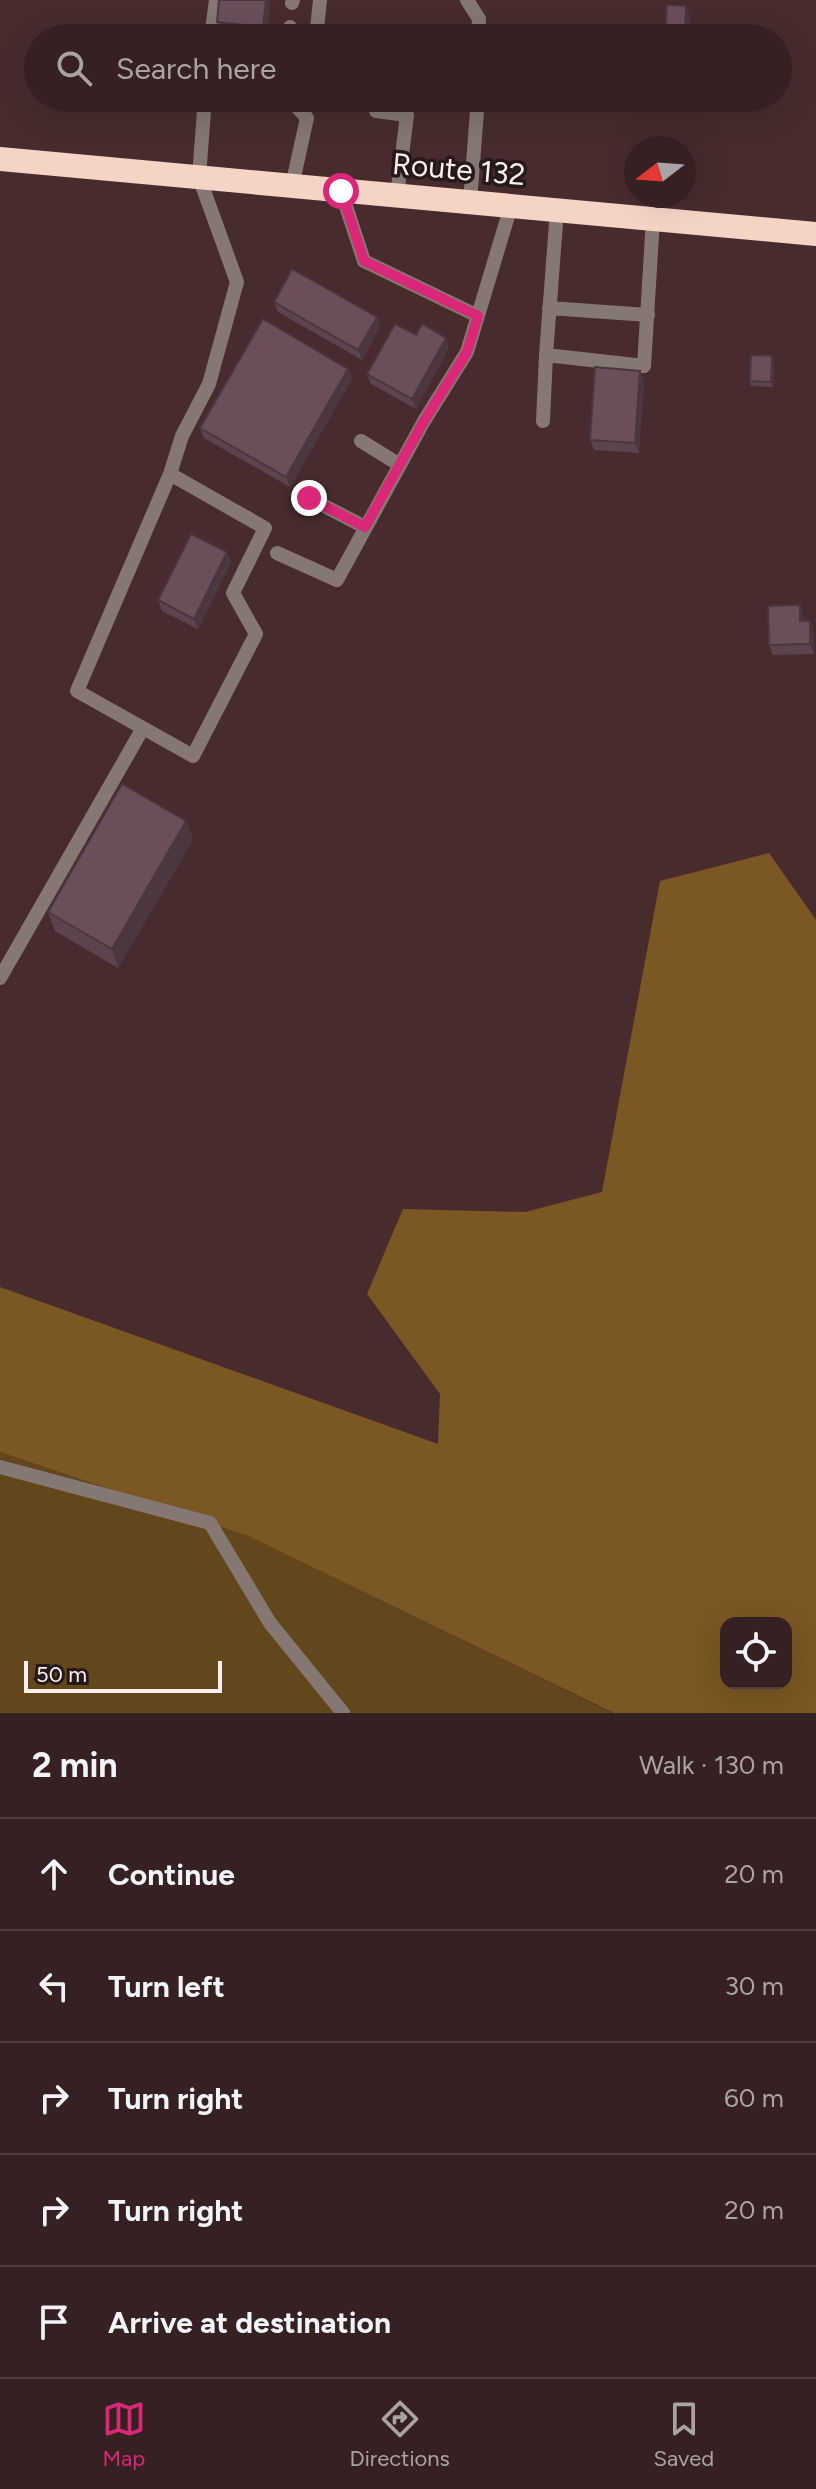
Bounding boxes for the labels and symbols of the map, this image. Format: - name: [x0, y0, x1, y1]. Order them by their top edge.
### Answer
- north arrow: [624, 136, 696, 208]
- street label: Route 132: [391, 145, 527, 193]
- route start: [323, 173, 359, 209]
- route end: [291, 480, 327, 516]
- scale bar: [24, 1657, 222, 1693]

